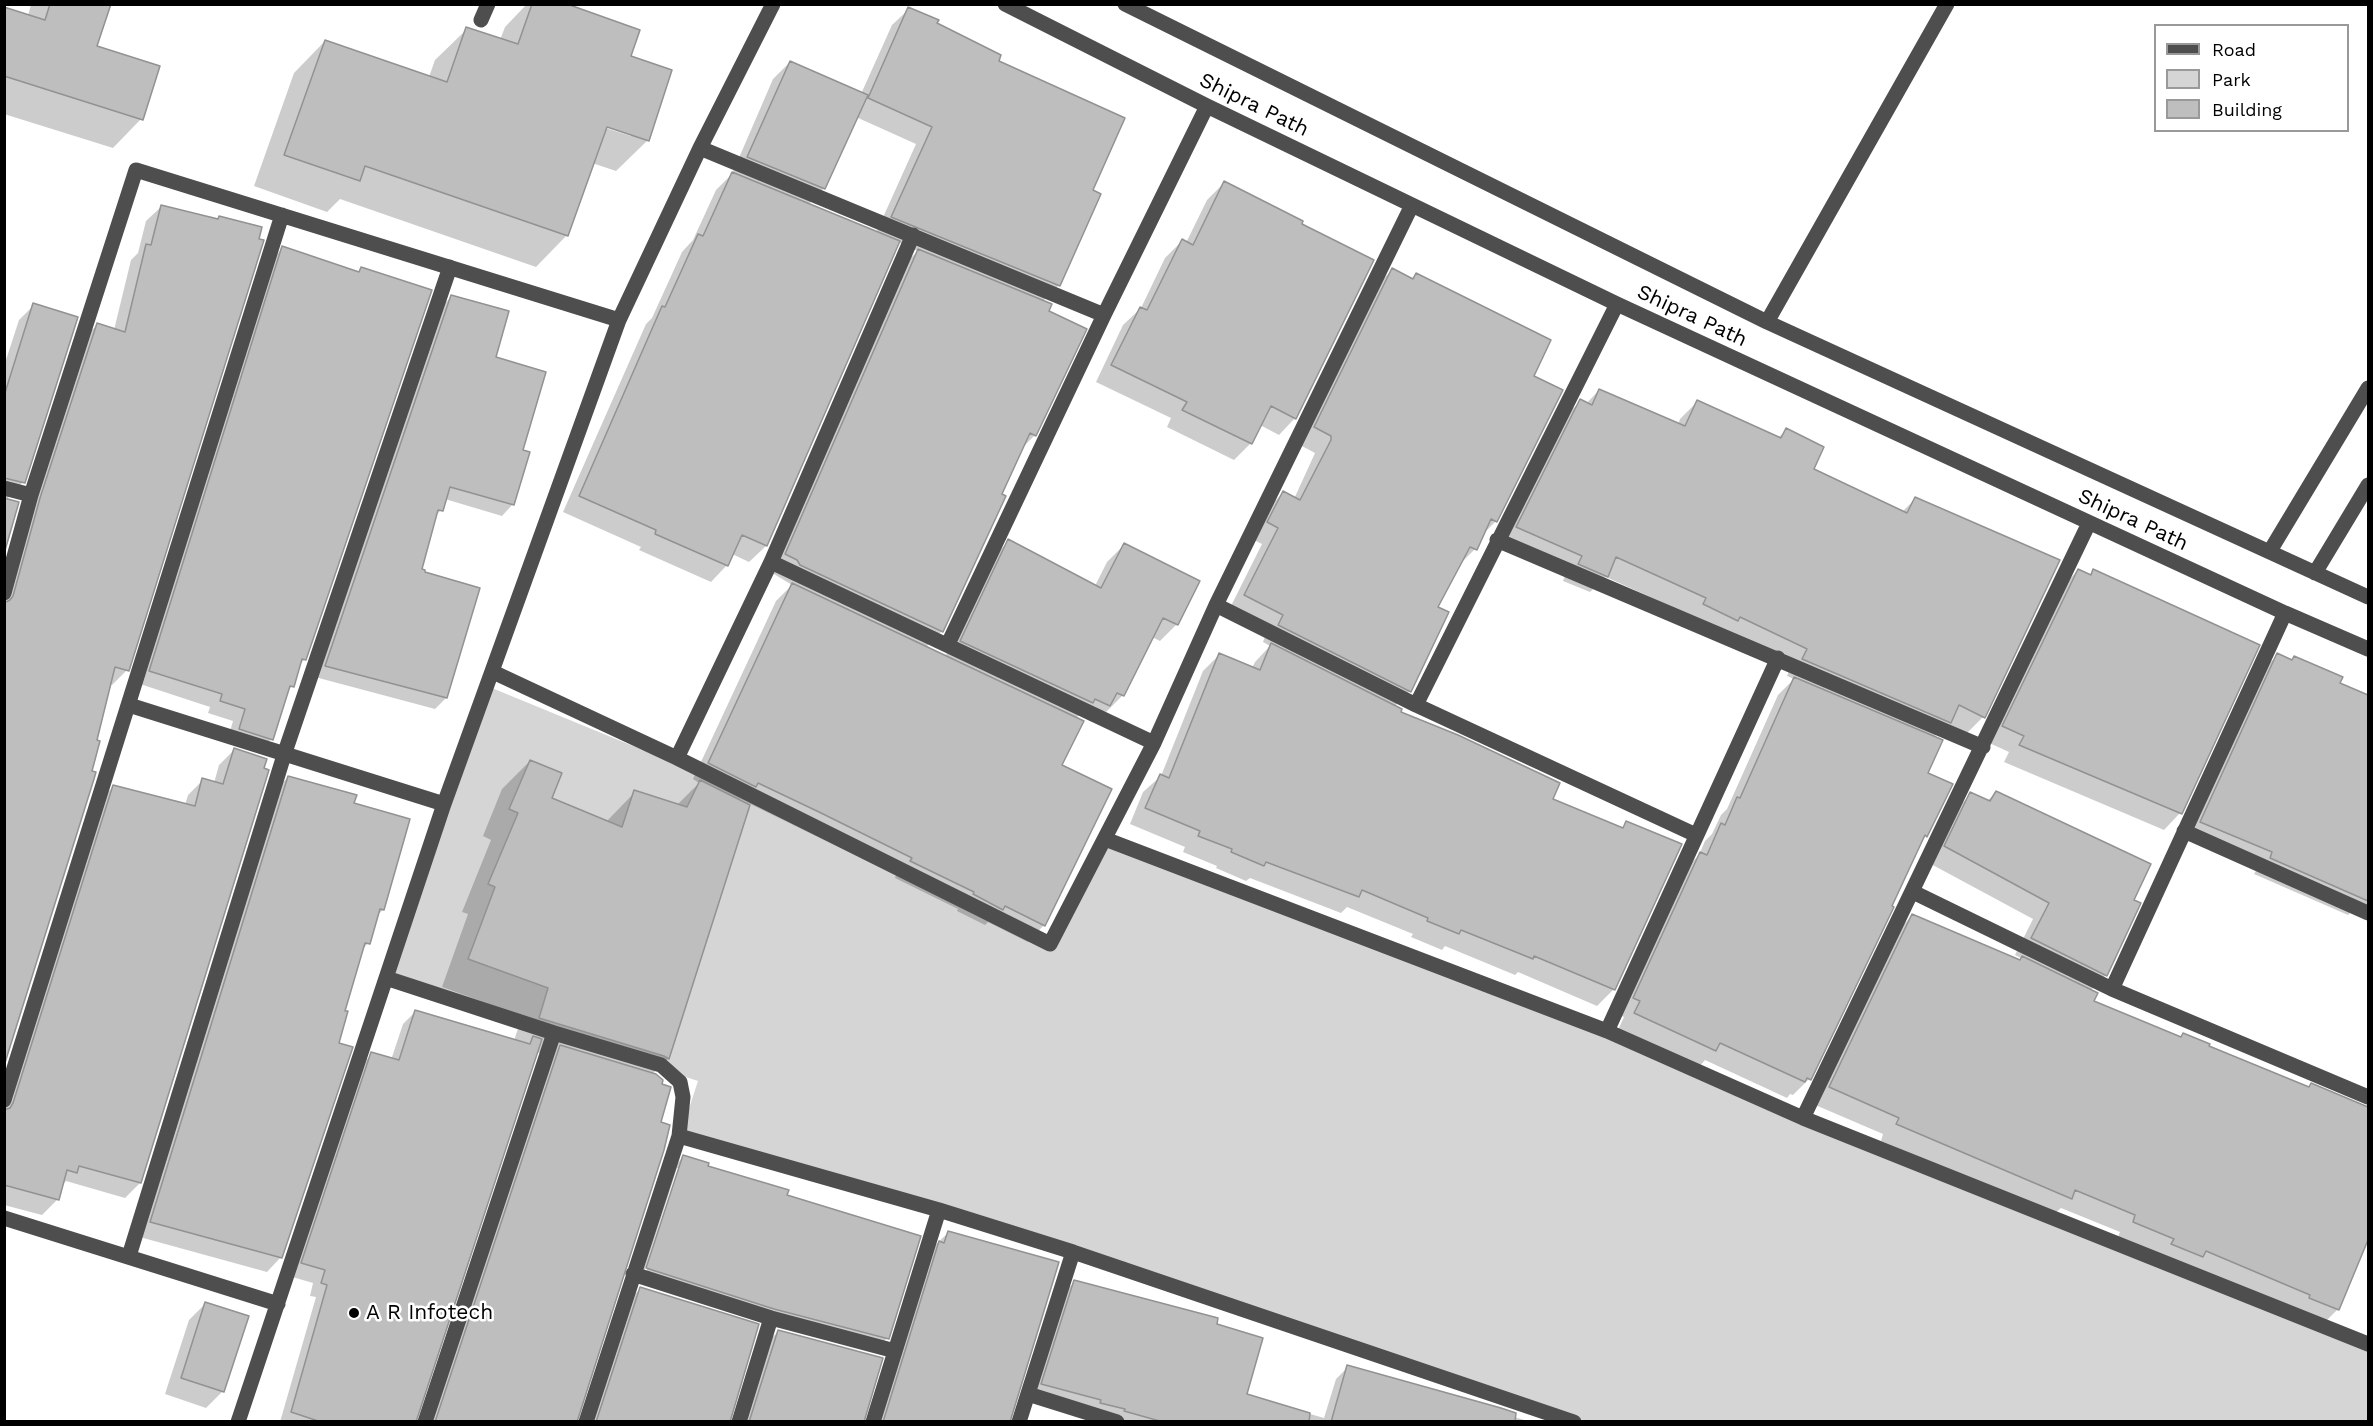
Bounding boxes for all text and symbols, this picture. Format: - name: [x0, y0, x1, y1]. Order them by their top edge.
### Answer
- legend: [2154, 24, 2349, 132]
- text: Road: [2212, 39, 2256, 60]
- street label: Shipra Path: [1195, 68, 1313, 142]
- text: Park: [2212, 69, 2251, 90]
- text: Building: [2212, 99, 2282, 120]
- street label: Shipra Path: [1633, 280, 1751, 352]
- street label: Shipra Path: [2074, 484, 2192, 556]
- place label: A R Infotech: [366, 1300, 493, 1326]
- marker: A R Infotech: [347, 1306, 361, 1320]

